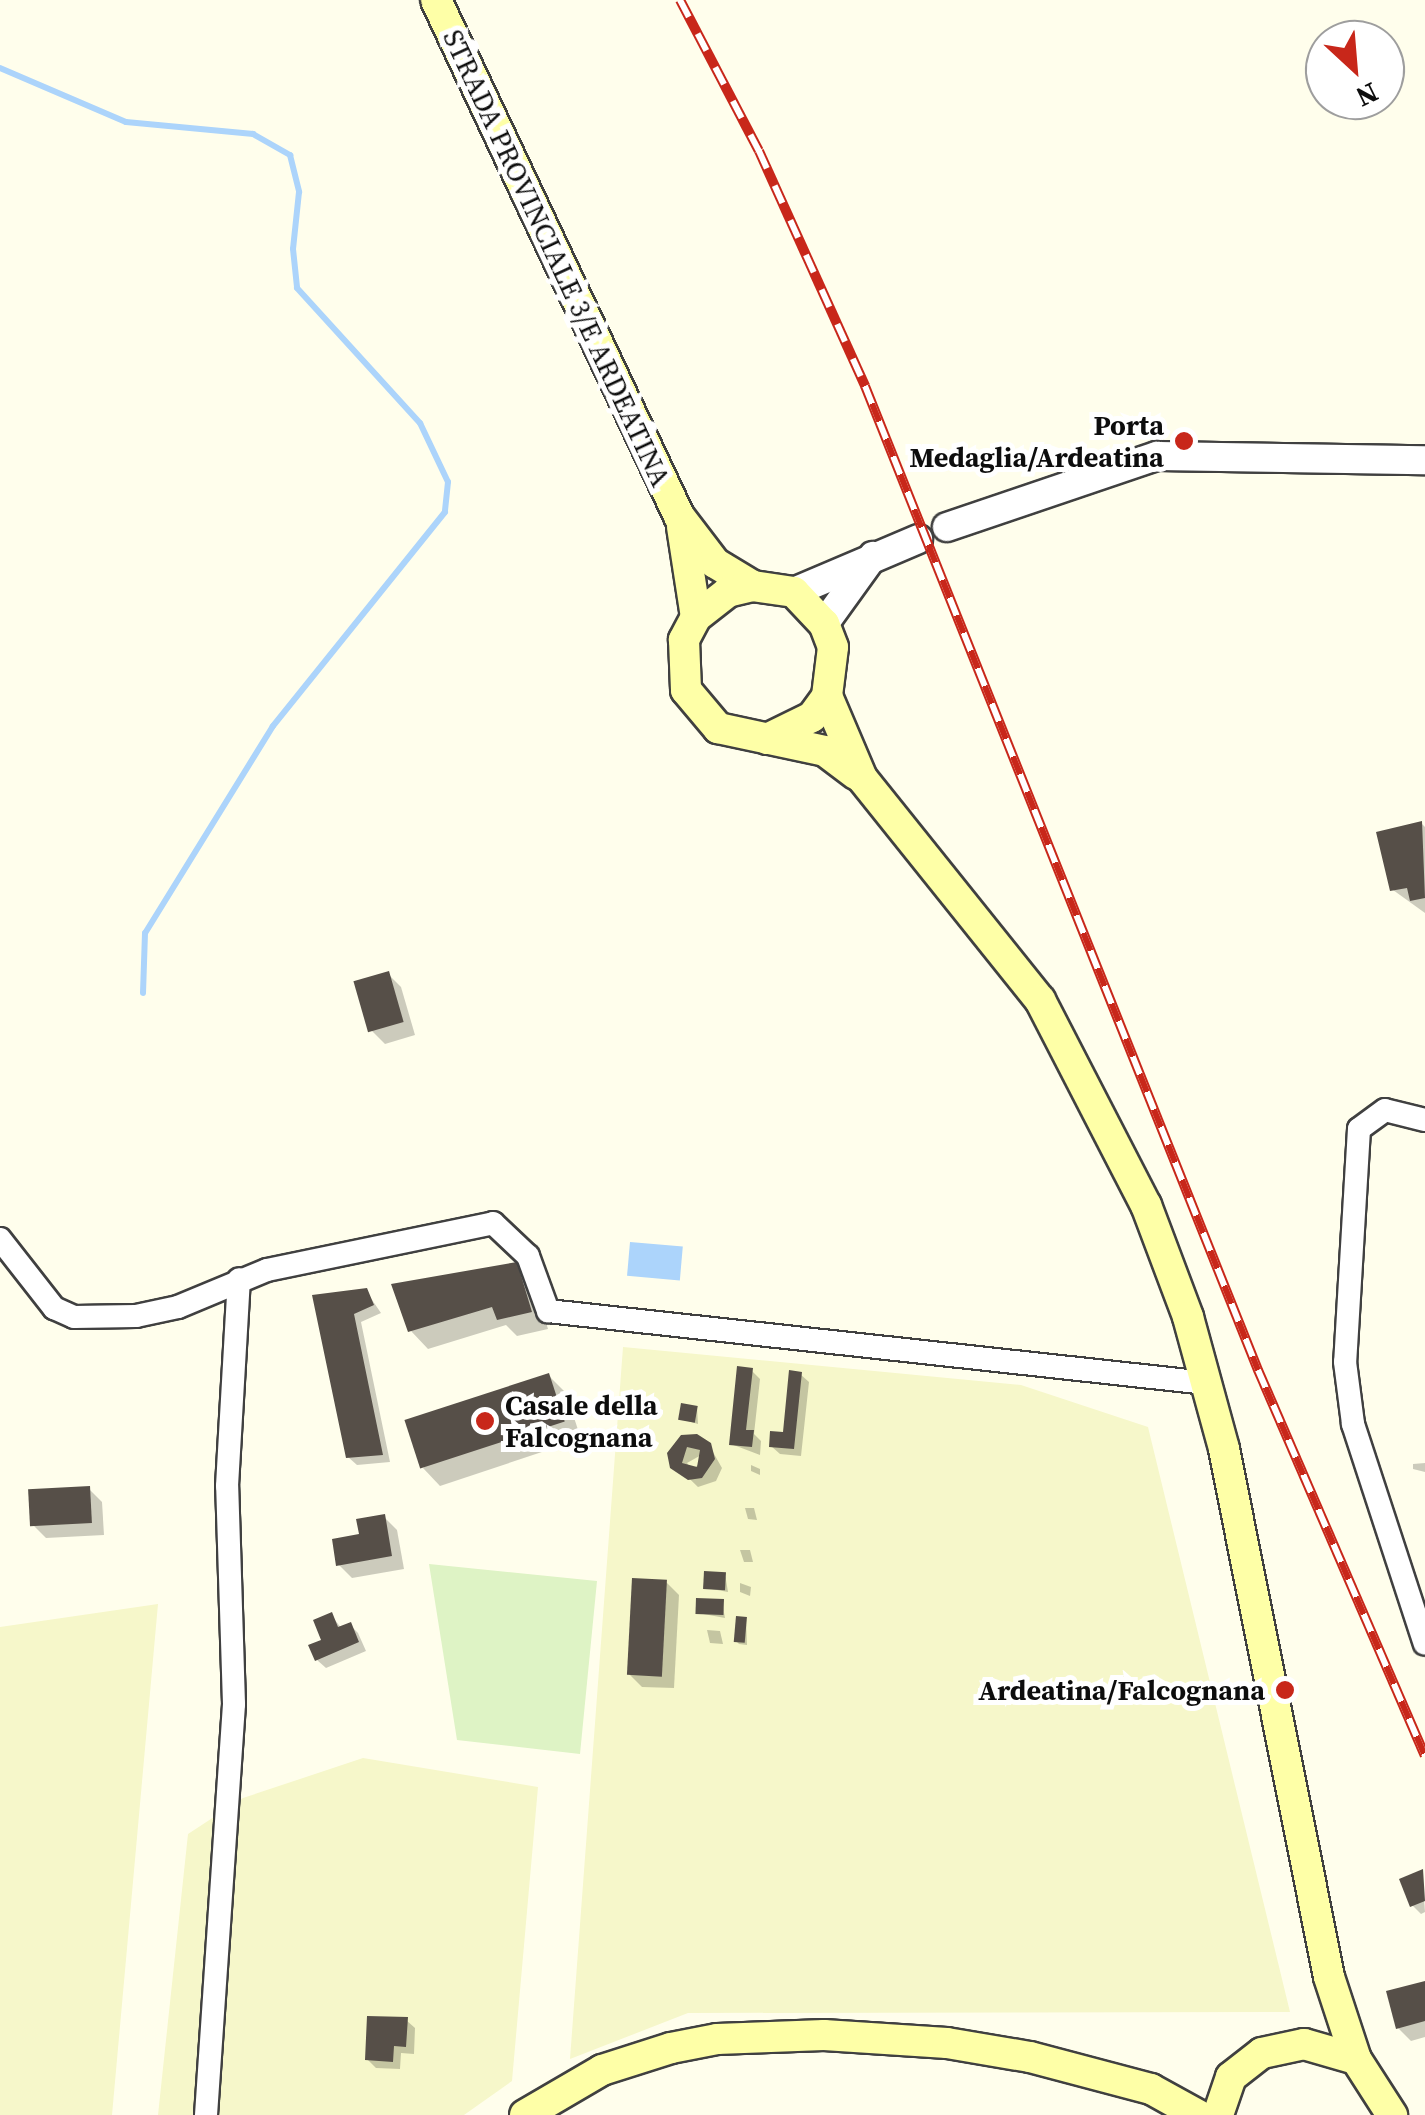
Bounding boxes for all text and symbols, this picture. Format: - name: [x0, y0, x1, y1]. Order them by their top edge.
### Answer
- north arrow: [1305, 20, 1405, 120]
- street label: STRADA PROVINCIALE 3/E ARDEATINA: [436, 24, 678, 492]
- text: N: [1350, 74, 1385, 117]
- place label: Porta Medaglia/Ardeatina: [909, 408, 1164, 474]
- marker: Porta Medaglia/Ardeatina: [1173, 430, 1195, 452]
- place label: Casale della Falcognana: [505, 1388, 658, 1454]
- marker: Casale della Falcognana: [474, 1410, 496, 1432]
- place label: Ardeatina/Falcognana: [978, 1673, 1265, 1707]
- marker: Ardeatina/Falcognana: [1274, 1679, 1296, 1701]

